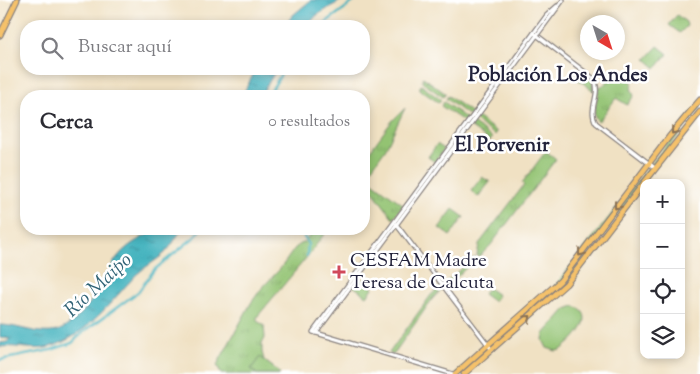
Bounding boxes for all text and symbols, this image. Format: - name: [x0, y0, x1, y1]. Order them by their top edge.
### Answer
- north arrow: [580, 15, 625, 60]
- search box: [20, 20, 370, 75]
- icon: search: [38, 34, 66, 62]
- text: Buscar aquí: [78, 34, 172, 61]
- district label: Población Los Andes: [468, 62, 648, 91]
- text: Cerca: [40, 108, 93, 138]
- text: 0 resultados: [268, 111, 350, 134]
- one-way arrow: [671, 125, 680, 135]
- district label: El Porvenir: [455, 132, 550, 161]
- map controls: [640, 179, 685, 359]
- button: +: [640, 179, 685, 224]
- one-way arrow: [614, 200, 623, 209]
- button: −: [640, 224, 685, 269]
- water label: Río Maipo: [59, 247, 139, 325]
- one-way arrow: [578, 247, 587, 257]
- place label: CESFAM Madre Teresa de Calcuta: [350, 248, 494, 297]
- marker: CESFAM Madre Teresa de Calcuta: [332, 265, 346, 279]
- button: locate: [640, 269, 685, 314]
- one-way arrow: [523, 314, 532, 323]
- button: layers: [640, 314, 685, 359]

